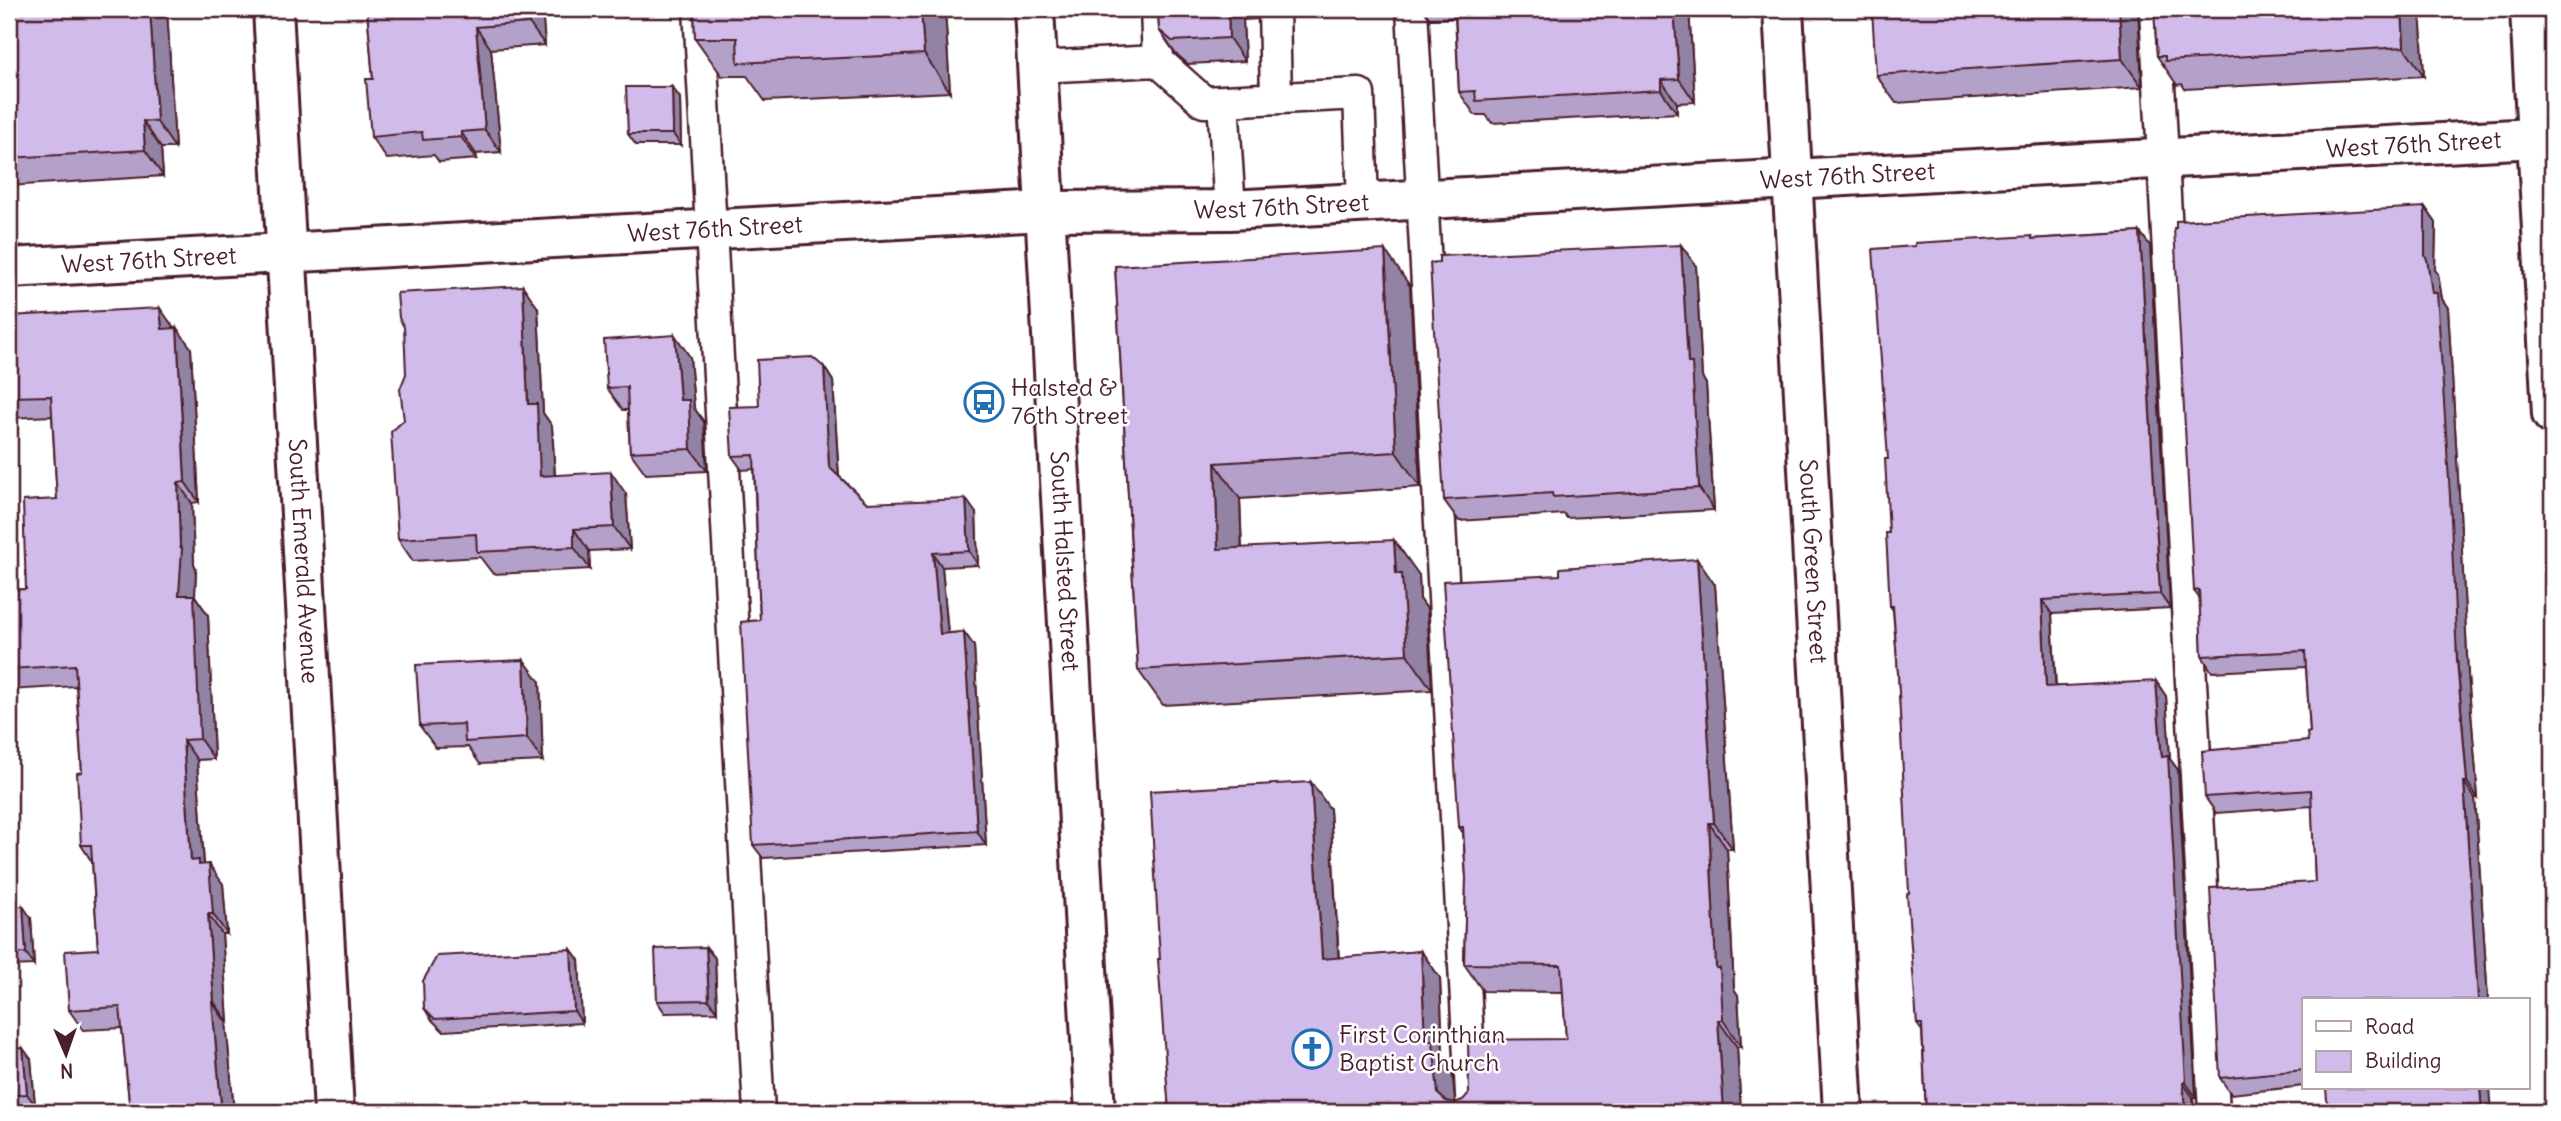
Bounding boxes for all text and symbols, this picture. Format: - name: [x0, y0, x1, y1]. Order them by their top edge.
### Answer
- street label: West 76th Street: [2325, 124, 2502, 163]
- street label: West 76th Street: [1759, 155, 1936, 195]
- street label: West 76th Street: [1194, 186, 1370, 224]
- street label: West 76th Street: [626, 208, 803, 248]
- street label: West 76th Street: [60, 239, 237, 279]
- place label: Halsted & 76th Street: [1011, 372, 1128, 430]
- bus stop icon: Halsted & 76th Street: [963, 381, 1005, 423]
- street label: South Emerald Avenue: [283, 438, 326, 684]
- street label: South Halsted Street: [1044, 450, 1087, 672]
- street label: South Green Street: [1794, 458, 1835, 664]
- legend: [2302, 998, 2530, 1090]
- text: Road: [2365, 1013, 2414, 1040]
- place label: First Corinthian Baptist Church: [1339, 1019, 1505, 1077]
- north arrow: [32, 1020, 102, 1090]
- church icon: First Corinthian Baptist Church: [1291, 1028, 1333, 1070]
- text: Building: [2365, 1047, 2441, 1074]
- text: N: [60, 1059, 74, 1083]

